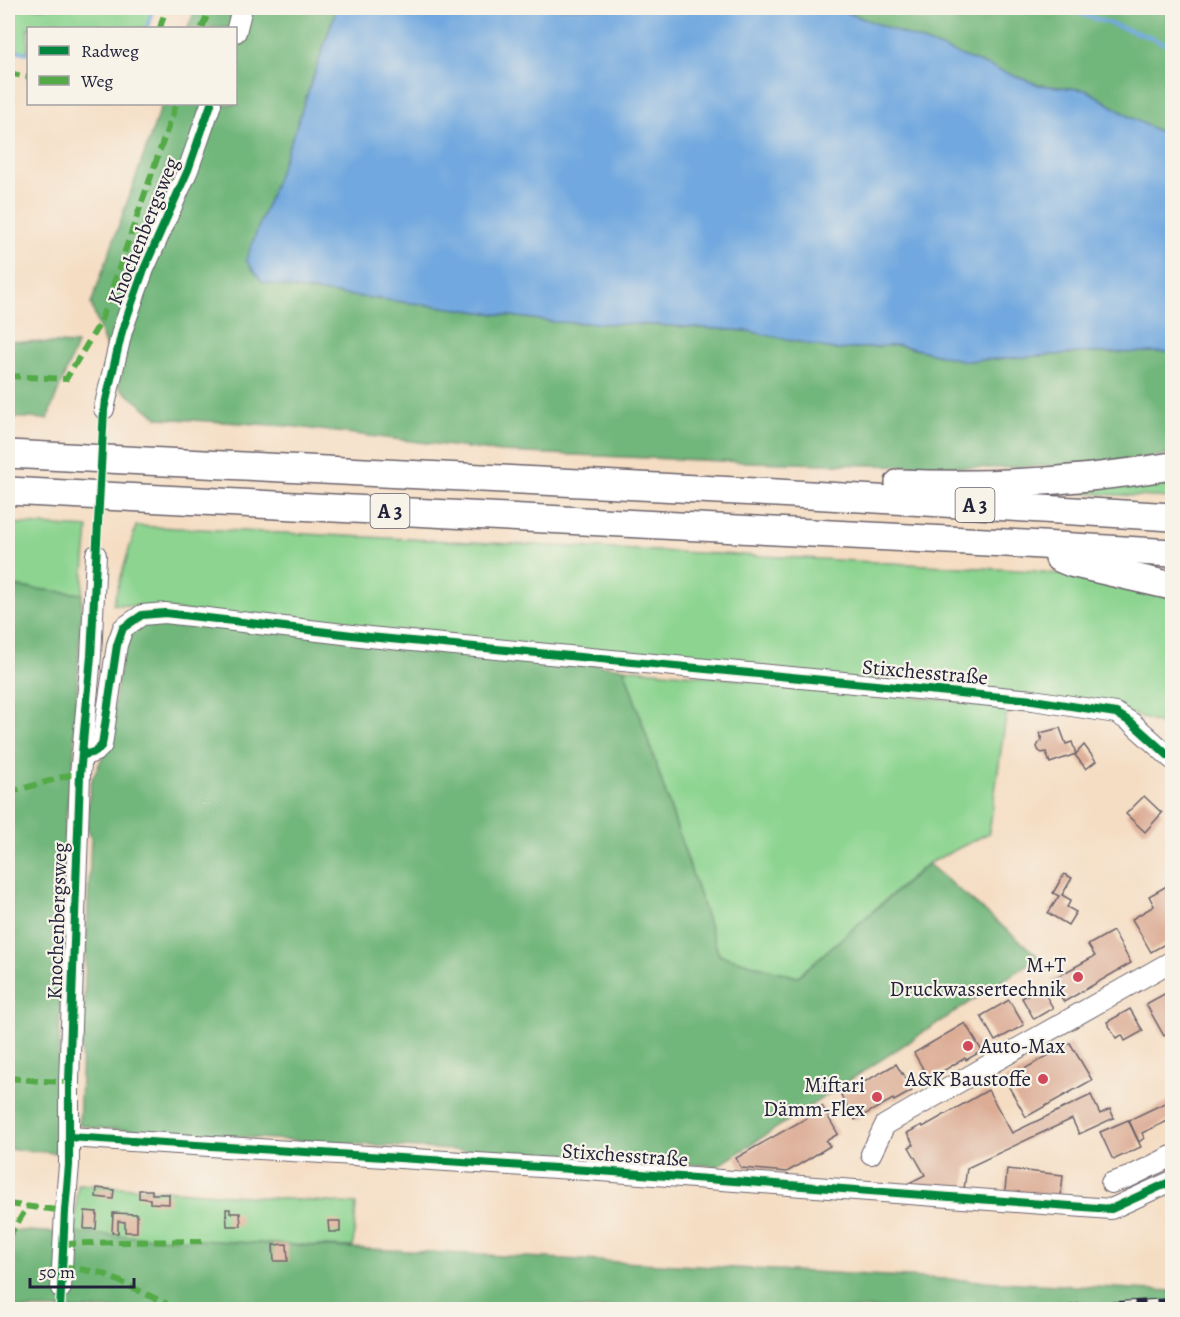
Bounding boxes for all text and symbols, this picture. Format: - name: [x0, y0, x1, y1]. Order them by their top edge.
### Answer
- legend: [27, 27, 237, 105]
- text: Radweg: [81, 39, 139, 63]
- text: Weg: [80, 69, 113, 93]
- street label: Knochenbergsweg: [101, 152, 186, 309]
- road number: A 3: [956, 488, 994, 522]
- road number: A 3: [370, 494, 410, 528]
- street label: Stixchesstraße: [861, 653, 989, 691]
- street label: Knochenbergsweg: [40, 841, 74, 1000]
- place label: M+T Druckwassertechnik: [890, 951, 1067, 1003]
- marker: M+T Druckwassertechnik: [1071, 970, 1085, 984]
- place label: Auto-Max: [979, 1032, 1065, 1060]
- marker: Auto-Max: [961, 1039, 975, 1053]
- place label: A&K Baustoffe: [904, 1065, 1031, 1093]
- place label: Miftari Dämm-Flex: [763, 1071, 865, 1123]
- marker: A&K Baustoffe: [1036, 1072, 1050, 1086]
- marker: Miftari Dämm-Flex: [870, 1090, 884, 1104]
- street label: Stixchesstraße: [561, 1137, 689, 1173]
- scale bar: [30, 1251, 134, 1289]
- text: 50 m: [39, 1260, 75, 1284]

